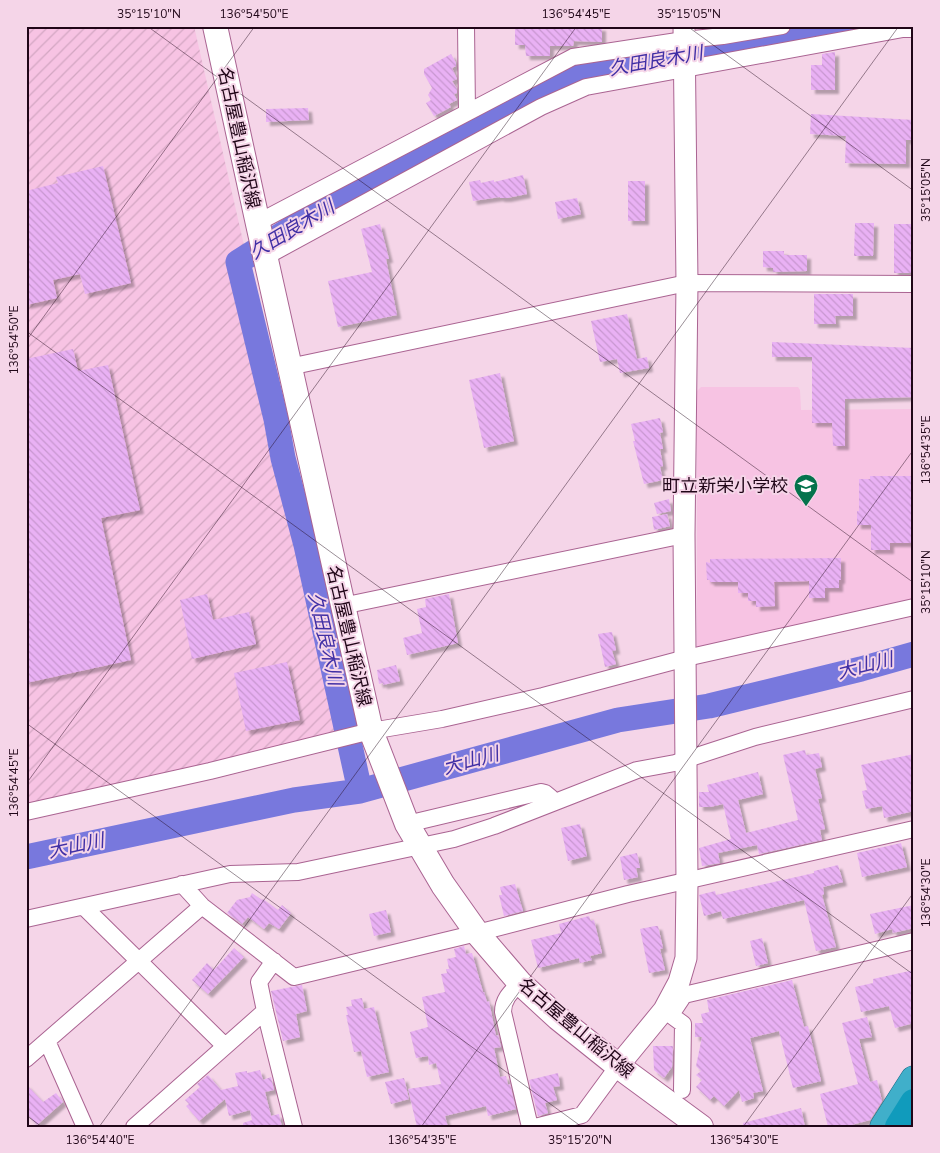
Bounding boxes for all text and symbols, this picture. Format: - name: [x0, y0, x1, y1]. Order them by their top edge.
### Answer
- text: 35°15'10"N: [117, 6, 181, 22]
- text: 136°54'50"E: [219, 6, 289, 22]
- text: 136°54'45"E: [541, 6, 611, 22]
- text: 35°15'05"N: [657, 6, 721, 22]
- water label: 久田良木川: [607, 40, 707, 82]
- street label: 名古屋豊山稲沢線: [212, 65, 266, 211]
- text: 35°15'05"N: [918, 158, 934, 222]
- water label: 久田良木川: [245, 193, 341, 266]
- text: 136°54'50"E: [6, 305, 22, 375]
- text: 136°54'35"E: [918, 415, 934, 485]
- school or university icon: 町立新栄小学校: [793, 473, 819, 507]
- place label: 町立新栄小学校: [662, 474, 788, 498]
- text: 35°15'10"N: [918, 550, 934, 614]
- street label: 名古屋豊山稲沢線: [321, 563, 377, 709]
- water label: 久田良木川: [302, 590, 349, 690]
- water label: 大山川: [834, 646, 898, 686]
- water label: 大山川: [440, 741, 504, 781]
- text: 136°54'45"E: [6, 748, 22, 818]
- water label: 大山川: [45, 827, 109, 865]
- text: 136°54'30"E: [918, 858, 934, 928]
- street label: 名古屋豊山稲沢線: [513, 973, 639, 1083]
- text: 136°54'40"E: [65, 1132, 135, 1148]
- text: 136°54'35"E: [387, 1132, 457, 1148]
- text: 35°15'20"N: [548, 1132, 612, 1148]
- text: 136°54'30"E: [709, 1132, 779, 1148]

